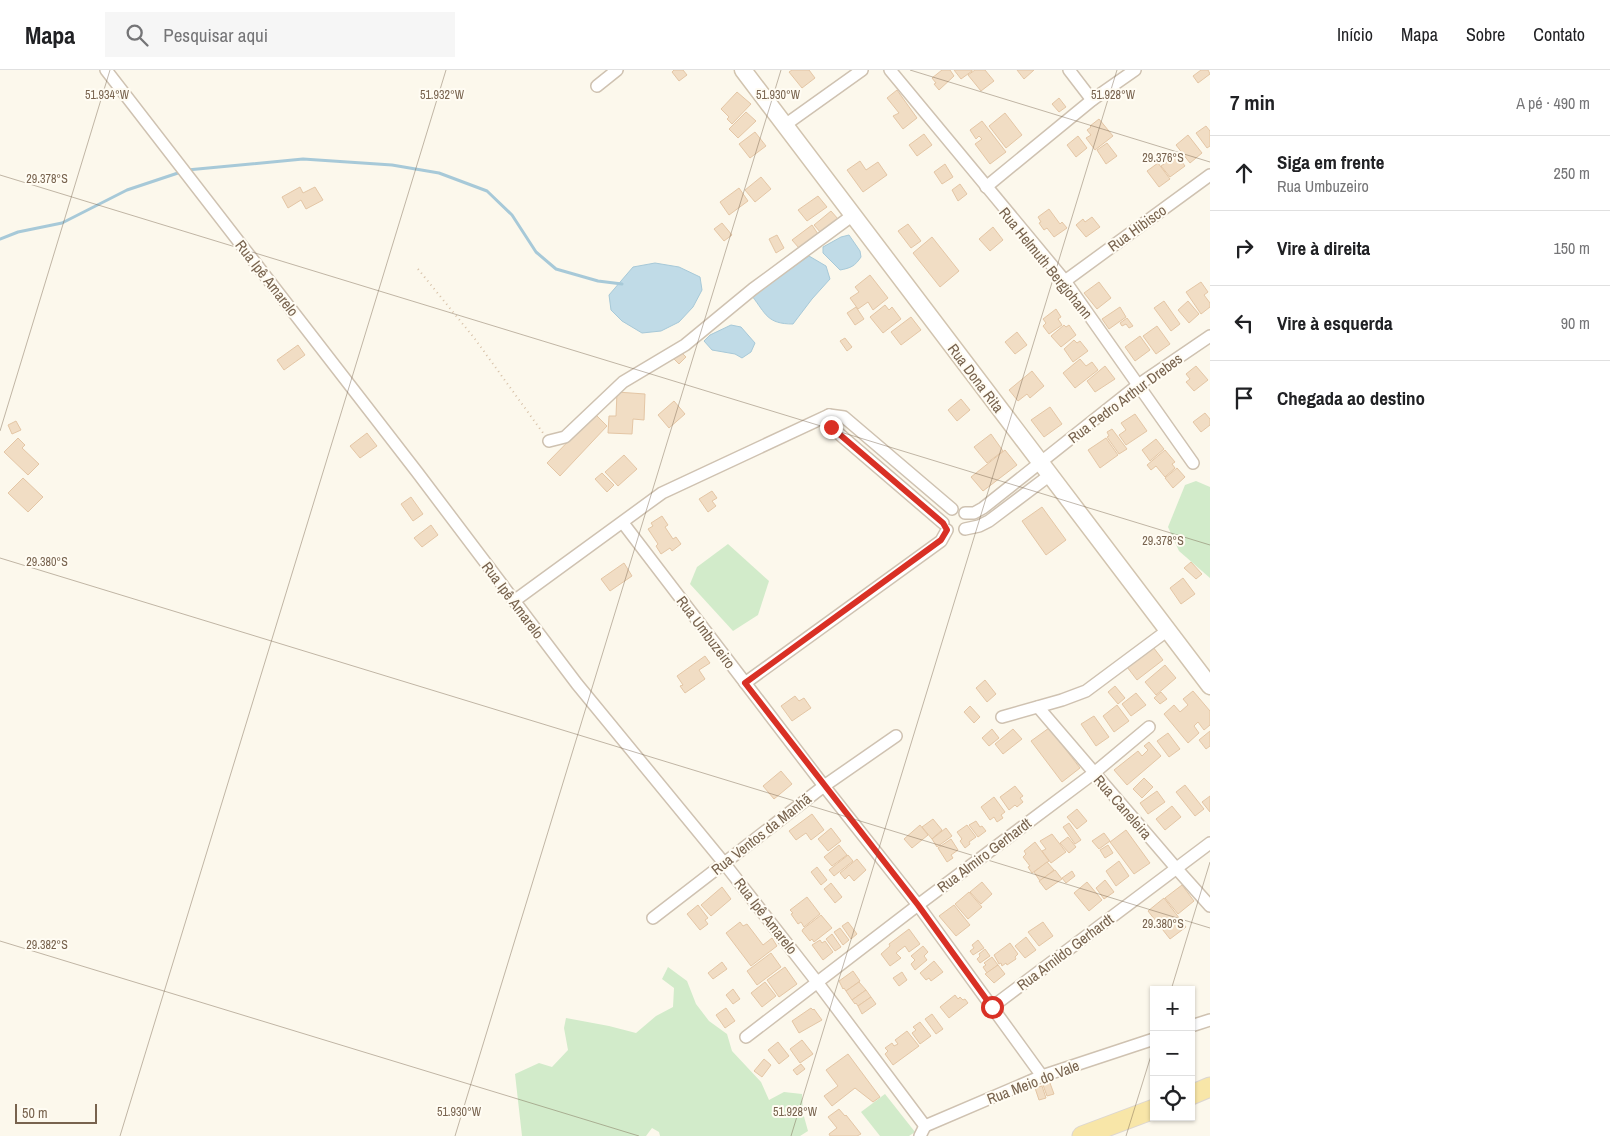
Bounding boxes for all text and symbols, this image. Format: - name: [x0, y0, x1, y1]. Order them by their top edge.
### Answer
- search box: [105, 12, 455, 57]
- text: Mapa: [25, 19, 75, 51]
- icon: search: [123, 21, 151, 49]
- text: Pesquisar aqui: [163, 22, 268, 48]
- text: Início: [1337, 22, 1373, 47]
- text: Mapa: [1401, 22, 1438, 47]
- text: Sobre: [1466, 22, 1505, 47]
- text: Contato: [1533, 22, 1585, 47]
- text: 51.934°W: [85, 87, 130, 103]
- text: 51.932°W: [420, 87, 465, 103]
- text: 51.930°W: [756, 87, 801, 103]
- text: 51.928°W: [1091, 87, 1136, 103]
- text: 7 min: [1230, 88, 1275, 117]
- text: A pé · 490 m: [1516, 92, 1590, 114]
- text: Siga em frente: [1277, 149, 1384, 175]
- text: 29.376°S: [1142, 150, 1184, 166]
- icon: ahead: [1230, 159, 1258, 187]
- text: 250 m: [1554, 162, 1590, 184]
- text: 29.378°S: [26, 171, 68, 187]
- text: Rua Umbuzeiro: [1277, 175, 1369, 197]
- street label: Rua Hibisco: [1103, 200, 1171, 256]
- street label: Rua Helmuth Bergjohann: [994, 203, 1098, 323]
- icon: right: [1230, 234, 1258, 262]
- street label: Rua Ipê Amarelo: [231, 235, 304, 321]
- text: Vire à direita: [1277, 235, 1370, 261]
- text: 150 m: [1554, 237, 1590, 259]
- icon: left: [1230, 309, 1258, 337]
- text: Vire à esquerda: [1277, 310, 1393, 336]
- text: 90 m: [1561, 312, 1590, 334]
- street label: Rua Dona Rita: [943, 339, 1009, 417]
- street label: Rua Pedro Arthur Drebes: [1064, 348, 1186, 448]
- icon: arrive: [1230, 384, 1258, 412]
- text: Chegada ao destino: [1277, 385, 1425, 411]
- route end: [820, 416, 843, 439]
- text: 29.378°S: [1142, 533, 1184, 549]
- text: 29.380°S: [26, 554, 68, 570]
- street label: Rua Ipê Amarelo: [477, 557, 549, 643]
- street label: Rua Umbuzeiro: [672, 591, 740, 673]
- street label: Rua Caneleira: [1089, 770, 1157, 844]
- street label: Rua Ventos da Manhã: [707, 788, 816, 880]
- street label: Rua Almiro Gerhardt: [933, 812, 1036, 897]
- street label: Rua Ipê Amarelo: [730, 873, 803, 959]
- street label: Rua Arnildo Gerhardt: [1012, 908, 1118, 995]
- text: 29.380°S: [1142, 916, 1184, 932]
- text: 29.382°S: [26, 937, 68, 953]
- map controls: [1150, 986, 1195, 1121]
- button: +: [1150, 986, 1195, 1031]
- route start: [981, 996, 1004, 1019]
- button: −: [1150, 1031, 1195, 1076]
- street label: Rua Meio do Vale: [984, 1055, 1082, 1109]
- button: locate: [1150, 1076, 1195, 1121]
- scale bar: [15, 1101, 98, 1124]
- text: 50 m: [22, 1104, 48, 1122]
- text: 51.930°W: [437, 1104, 482, 1120]
- text: 51.928°W: [773, 1104, 818, 1120]

